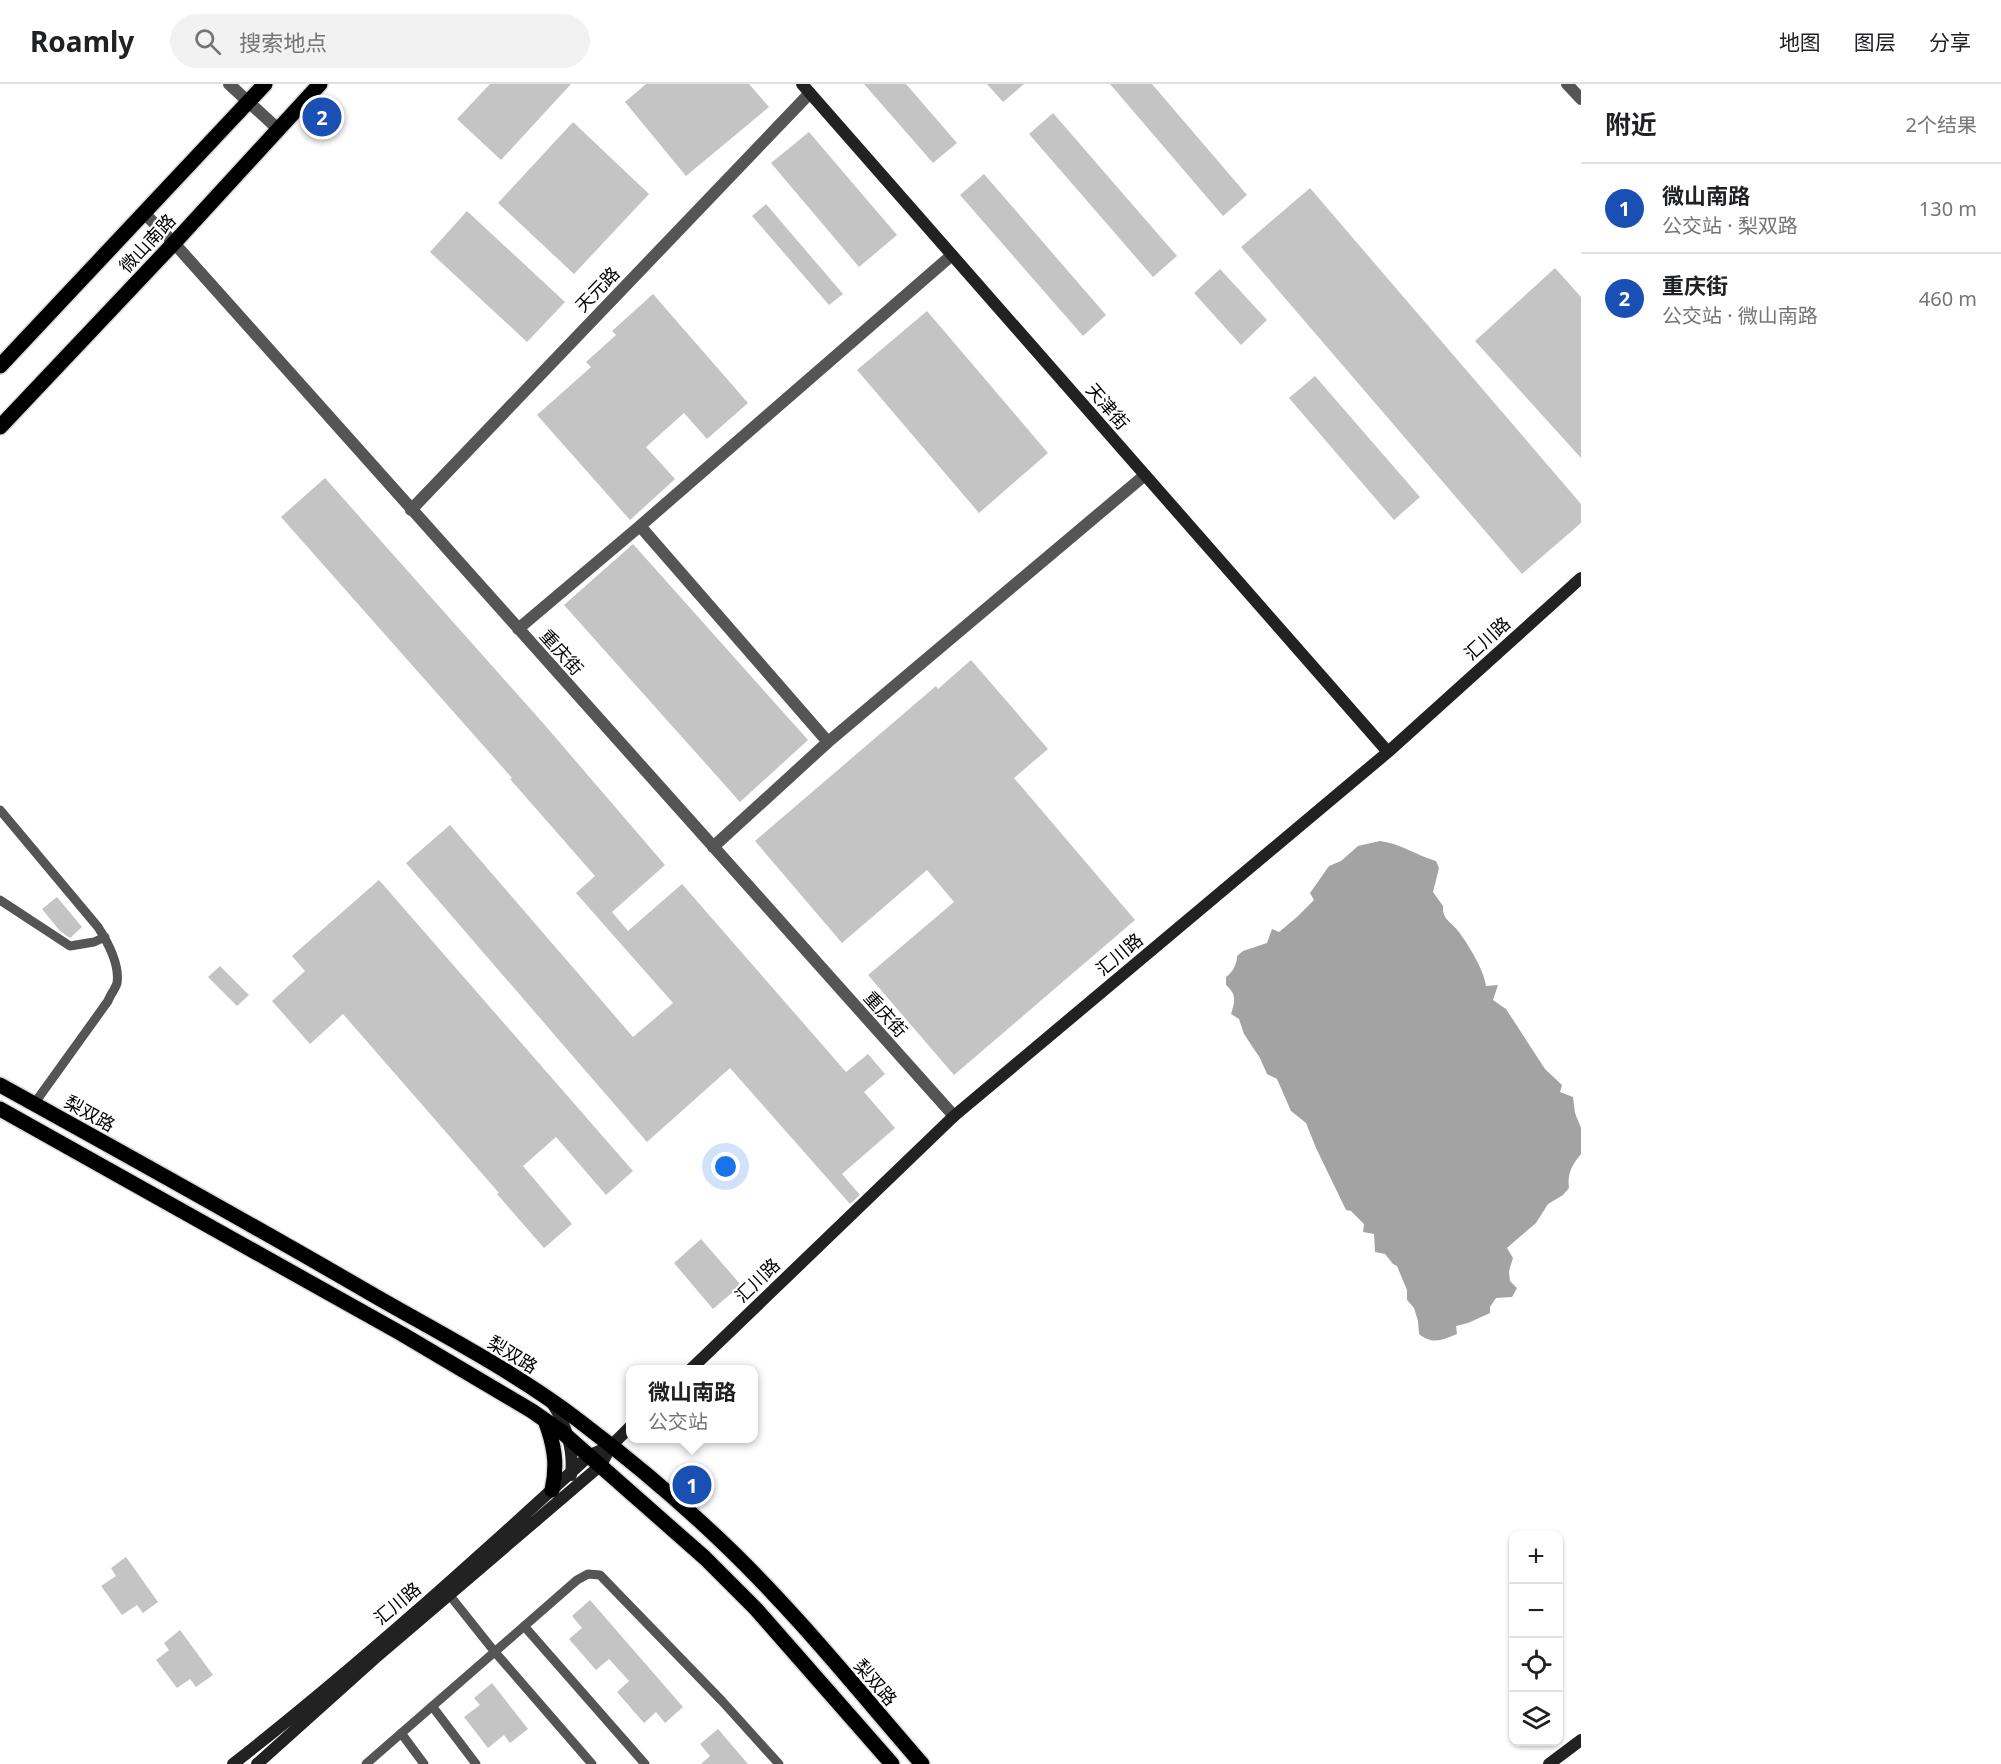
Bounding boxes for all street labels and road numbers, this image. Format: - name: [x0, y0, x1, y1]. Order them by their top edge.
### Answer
- street label: 微山南路: [114, 208, 180, 278]
- street label: 天元路: [570, 261, 624, 317]
- street label: 天津街: [1081, 378, 1135, 434]
- street label: 汇川路: [1459, 611, 1515, 665]
- street label: 重庆街: [535, 624, 589, 680]
- street label: 汇川路: [1091, 927, 1147, 981]
- street label: 重庆街: [859, 986, 913, 1042]
- street label: 梨双路: [61, 1089, 119, 1137]
- street label: 汇川路: [729, 1253, 785, 1307]
- street label: 梨双路: [484, 1330, 542, 1378]
- street label: 汇川路: [369, 1576, 425, 1630]
- street label: 梨双路: [849, 1654, 903, 1710]

